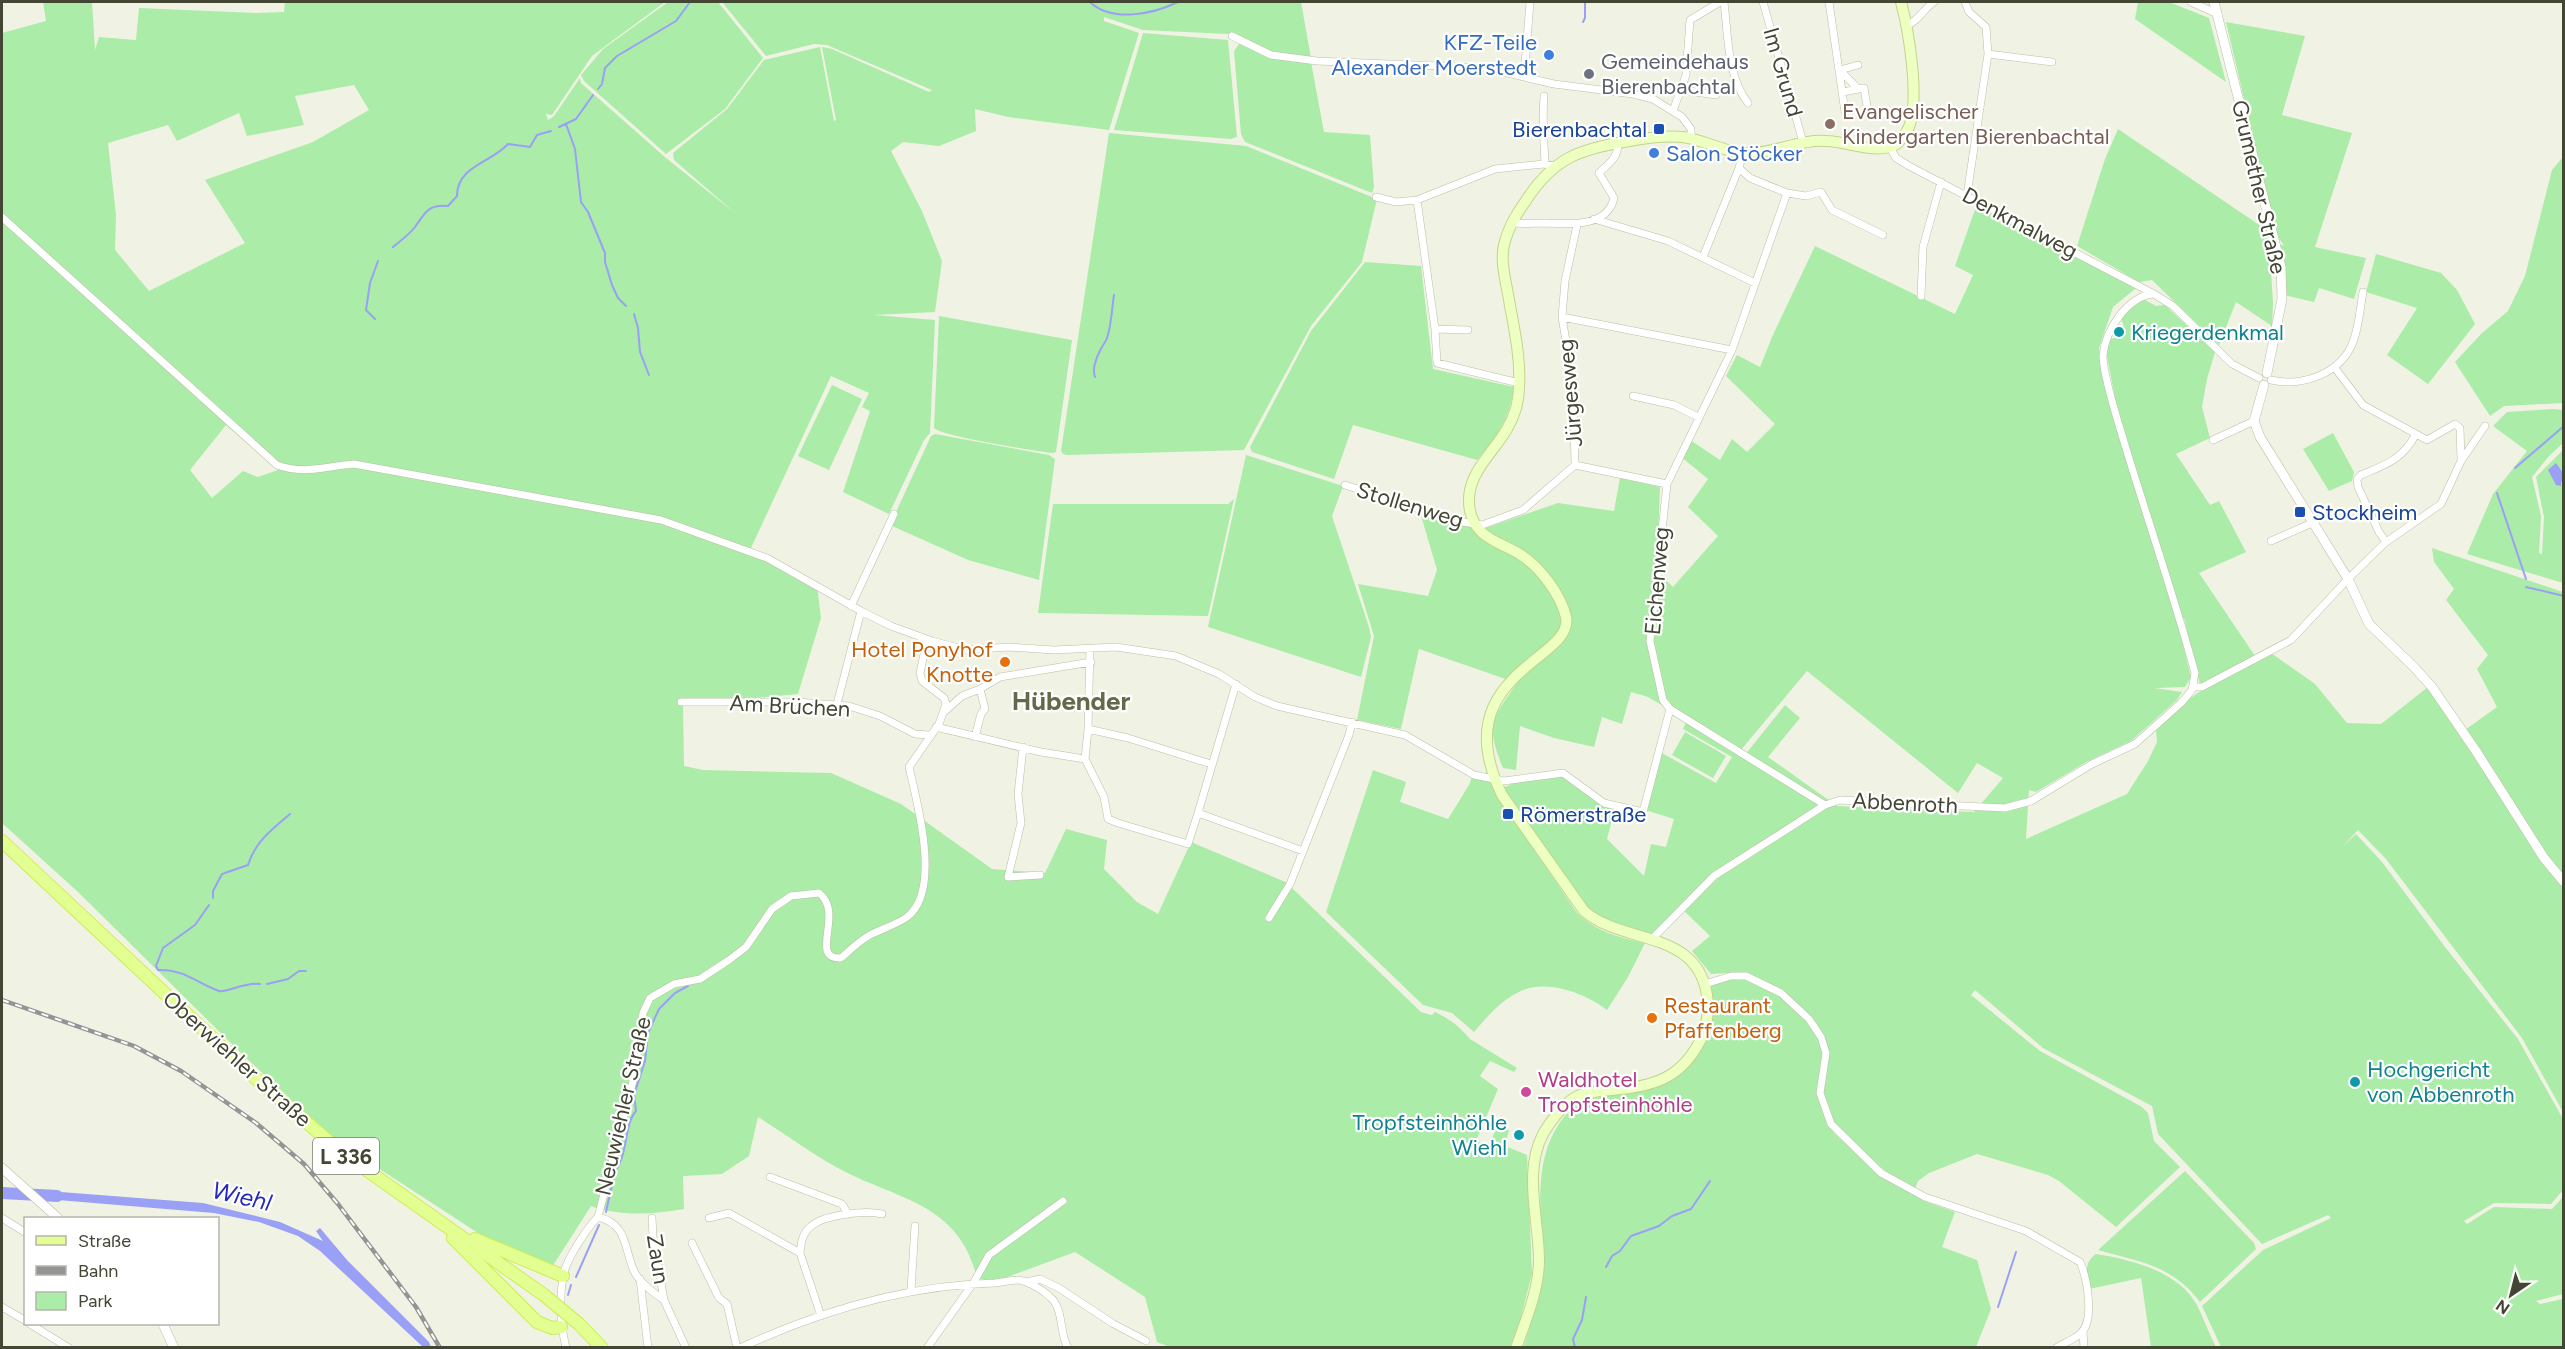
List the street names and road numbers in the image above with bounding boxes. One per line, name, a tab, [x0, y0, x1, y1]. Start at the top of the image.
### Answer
street label: Im Grund	[1757, 24, 1809, 120]
street label: Grumether Straße	[2226, 97, 2292, 277]
street label: Denkmalweg	[1958, 181, 2082, 265]
street label: Jürgesweg	[1552, 338, 1588, 448]
street label: Stollenweg	[1353, 476, 1467, 534]
street label: Eichenweg	[1639, 526, 1675, 636]
street label: Am Brüchen	[729, 689, 851, 723]
street label: Abbenroth	[1851, 787, 1959, 819]
street label: Oberwiehler Straße	[157, 985, 317, 1133]
street label: Neuwiehler Straße	[589, 1014, 657, 1198]
road number: L 336	[313, 1138, 379, 1174]
street label: Zaun	[641, 1232, 675, 1286]

